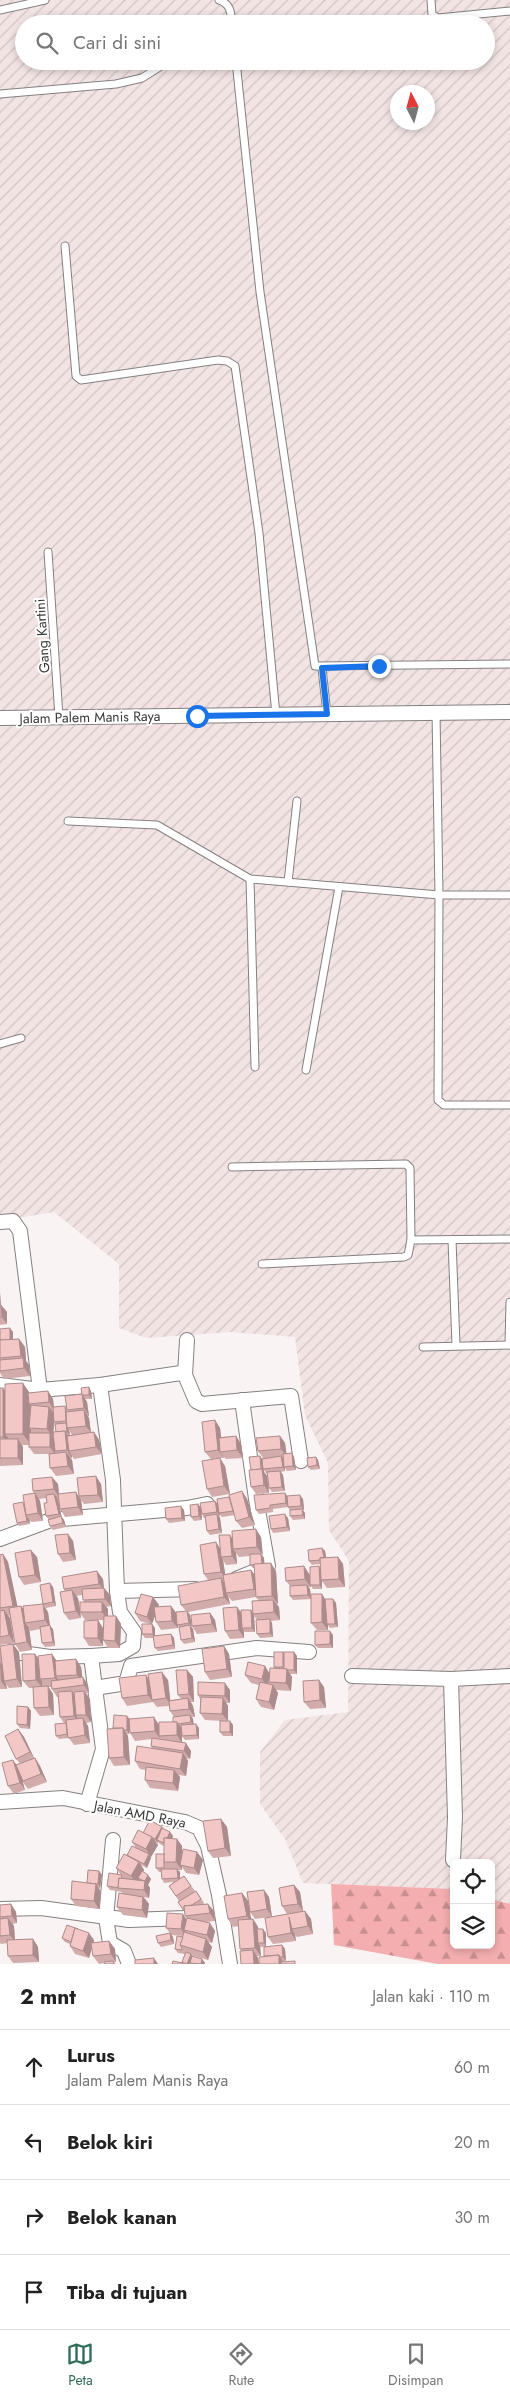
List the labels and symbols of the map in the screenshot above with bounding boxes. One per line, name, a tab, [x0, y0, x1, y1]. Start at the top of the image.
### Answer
north arrow	[390, 85, 435, 130]
street label: Gang Kartini	[29, 598, 55, 674]
route end	[368, 655, 391, 678]
route start	[186, 705, 209, 728]
street label: Jalam Palem Manis Raya	[17, 706, 161, 728]
street label: Jalan AMD Raya	[90, 1795, 188, 1833]

